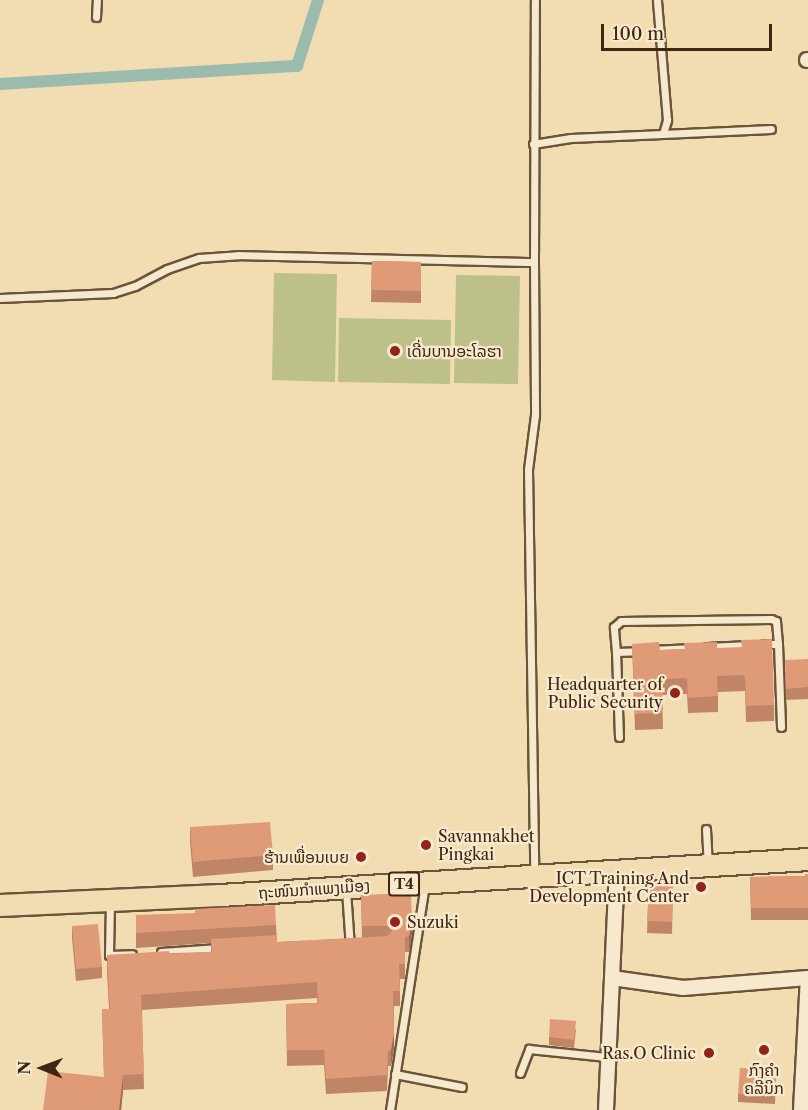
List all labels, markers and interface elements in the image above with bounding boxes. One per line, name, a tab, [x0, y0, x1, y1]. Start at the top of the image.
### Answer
scale bar	[604, 12, 775, 50]
text: 100 m	[612, 23, 664, 45]
place label: ເດີ່ນບານອະໂລຮາ	[407, 341, 502, 361]
marker: ເດີ່ນບານອະໂລຮາ	[388, 344, 402, 358]
place label: Headquarter of Public Security	[547, 674, 663, 712]
marker: Headquarter of Public Security	[668, 686, 682, 700]
place label: Savannakhet Pingkai	[438, 826, 535, 864]
marker: Savannakhet Pingkai	[419, 838, 433, 852]
place label: ຮ້ານເພື່ອນເບຍ	[264, 847, 349, 867]
marker: ຮ້ານເພື່ອນເບຍ	[354, 850, 368, 864]
place label: ICT Training And Development Center	[529, 868, 689, 906]
road number: T4	[388, 872, 420, 896]
street label: ຖະໜົນກຳແພງເມືອງ	[257, 876, 371, 902]
marker: ICT Training And Development Center	[694, 880, 708, 894]
place label: Suzuki	[407, 912, 459, 932]
marker: Suzuki	[388, 915, 402, 929]
north arrow	[12, 1038, 72, 1098]
marker: ກົງຄຳ ຄລີນິກ	[755, 1041, 773, 1059]
place label: Ras.O Clinic	[602, 1043, 696, 1063]
marker: Ras.O Clinic	[700, 1044, 718, 1062]
place label: ກົງຄຳ ຄລີນິກ	[744, 1060, 784, 1098]
text: N	[14, 1061, 34, 1075]

